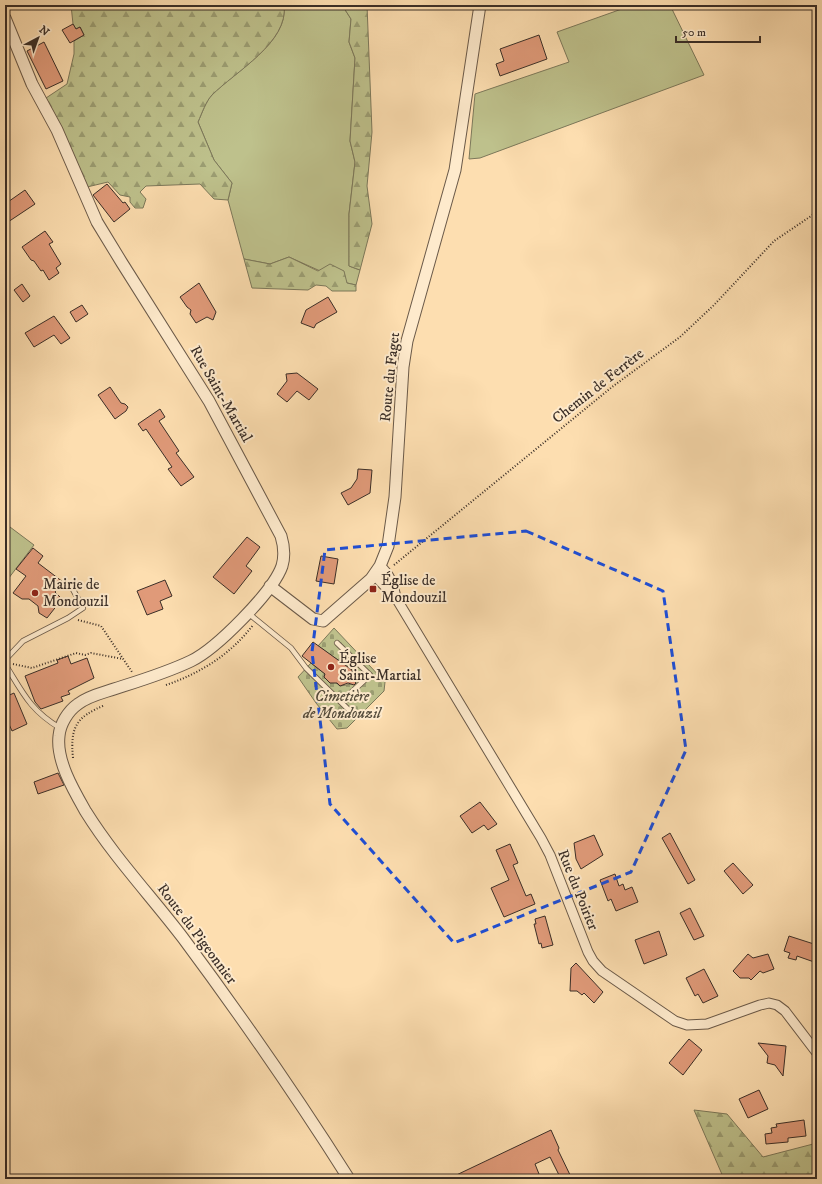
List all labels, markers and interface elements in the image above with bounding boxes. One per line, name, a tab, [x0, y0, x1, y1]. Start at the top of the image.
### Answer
north arrow	[18, 18, 58, 58]
scale bar	[676, 18, 760, 44]
text: N	[36, 23, 52, 39]
text: 50 m	[682, 25, 706, 40]
street label: Route du Faget	[376, 331, 404, 423]
street label: Rue Saint-Martial	[186, 342, 257, 446]
street label: Chemin de Ferrère	[548, 344, 648, 428]
place label: Église de Mondouzil	[381, 571, 447, 607]
place label: Mairie de Mondouzil	[43, 575, 109, 611]
marker: Église de Mondouzil	[368, 584, 378, 594]
marker: Mairie de Mondouzil	[30, 588, 40, 598]
place label: Église Saint-Martial	[339, 649, 421, 685]
marker: Église Saint-Martial	[326, 662, 336, 672]
park label: Cimetière de Mondouzil	[302, 687, 383, 723]
street label: Rue du Poirier	[553, 847, 603, 934]
street label: Route du Pigeonnier	[153, 880, 241, 989]

